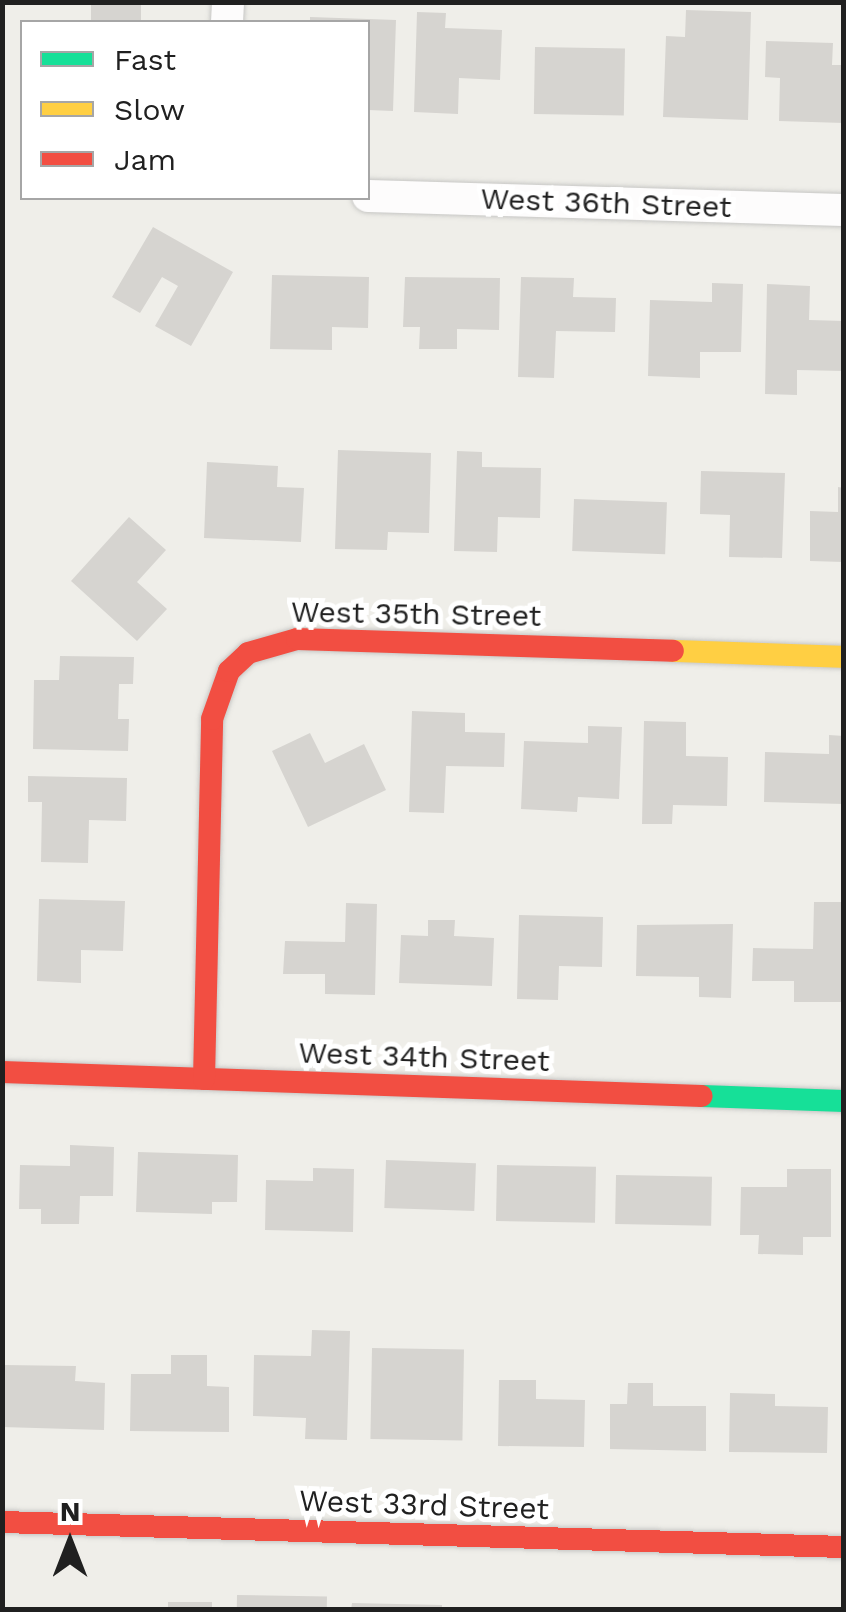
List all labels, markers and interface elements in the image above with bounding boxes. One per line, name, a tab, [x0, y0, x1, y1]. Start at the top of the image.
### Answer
legend	[20, 20, 370, 200]
text: Fast	[114, 42, 176, 77]
text: Slow	[114, 92, 185, 127]
text: Jam	[114, 142, 176, 177]
street label: West 36th Street	[480, 181, 732, 225]
street label: West 35th Street	[291, 594, 541, 634]
street label: West 34th Street	[298, 1035, 550, 1079]
street label: West 33rd Street	[299, 1483, 549, 1527]
north arrow	[20, 1492, 120, 1592]
text: N	[60, 1495, 80, 1528]

